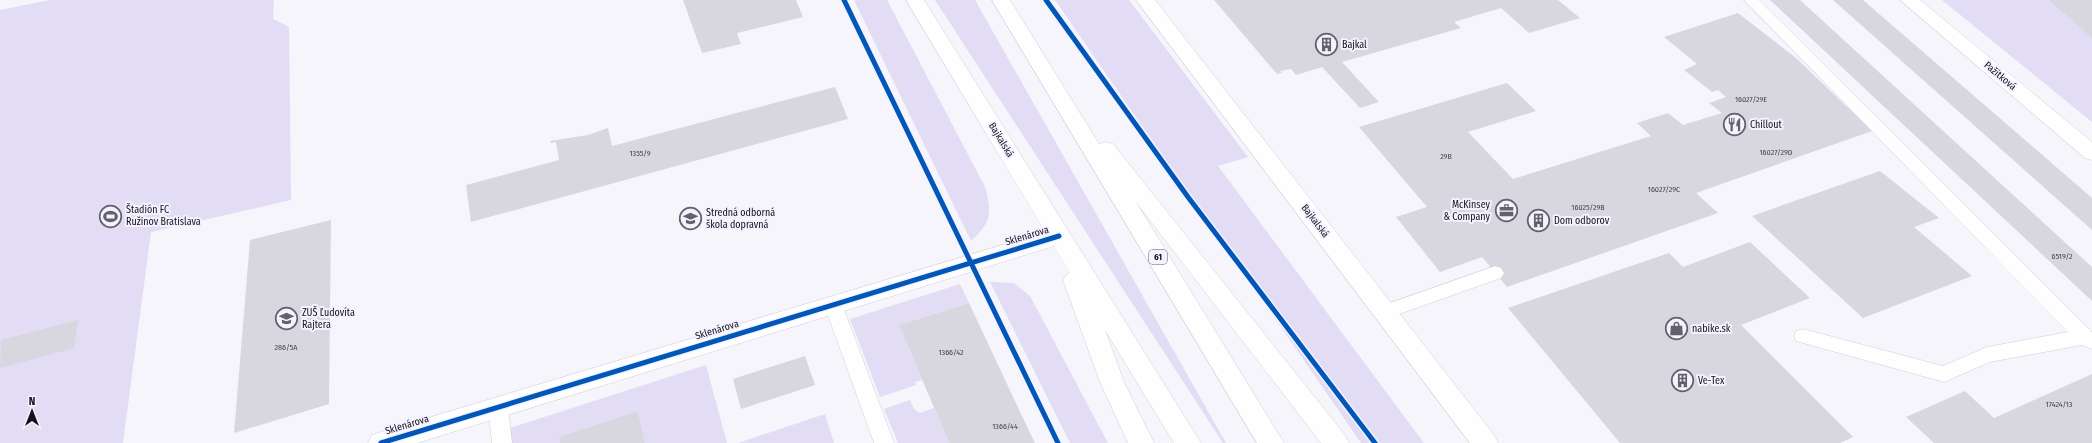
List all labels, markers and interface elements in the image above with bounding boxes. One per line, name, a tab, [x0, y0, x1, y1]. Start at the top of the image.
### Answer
building icon: Bajkal	[1314, 32, 1340, 58]
place label: Bajkal	[1342, 39, 1367, 51]
street label: Pažítková	[1981, 58, 2019, 93]
house number: 16027/29E	[1735, 95, 1767, 104]
restaurant icon: Chillout	[1722, 112, 1748, 138]
place label: Chillout	[1750, 119, 1782, 131]
street label: Bajkalská	[986, 120, 1016, 160]
house number: 16027/29D	[1760, 148, 1793, 157]
house number: 1355/9	[629, 149, 651, 158]
house number: 29B	[1440, 152, 1452, 161]
house number: 16027/29C	[1648, 185, 1680, 194]
office icon: McKinsey & Company	[1493, 198, 1519, 224]
place label: McKinsey & Company	[1443, 199, 1491, 223]
place label: Štadión FC Ružinov Bratislava	[126, 202, 201, 228]
street label: Bajkalská	[1299, 202, 1331, 240]
sports icon: Štadión FC Ružinov Bratislava	[97, 203, 123, 229]
house number: 16025/29B	[1571, 203, 1605, 212]
school or university icon: Stredná odborná škola dopravná	[678, 206, 704, 232]
place label: Stredná odborná škola dopravná	[706, 207, 775, 231]
building icon: Dom odborov	[1526, 208, 1552, 234]
place label: Dom odborov	[1554, 215, 1610, 227]
street label: Sklenárova	[1004, 224, 1050, 248]
road number: 61	[1149, 250, 1167, 264]
house number: 6519/2	[2052, 252, 2073, 261]
place label: ZUŠ Ľudovíta Rajtera	[302, 305, 355, 331]
school or university icon: ZUŠ Ľudovíta Rajtera	[273, 306, 299, 332]
shop icon: nabike.sk	[1663, 316, 1689, 342]
street label: Sklenárova	[694, 318, 740, 342]
place label: nabike.sk	[1692, 323, 1731, 335]
house number: 286/5A	[275, 343, 298, 352]
house number: 1366/42	[938, 348, 964, 357]
building icon: Ve-Tex	[1670, 368, 1696, 394]
place label: Ve-Tex	[1698, 375, 1725, 387]
north arrow	[12, 391, 52, 431]
text: N	[29, 395, 35, 408]
house number: 17424/13	[2046, 400, 2073, 409]
street label: Sklenárova	[384, 413, 430, 437]
house number: 1366/44	[992, 422, 1018, 431]

